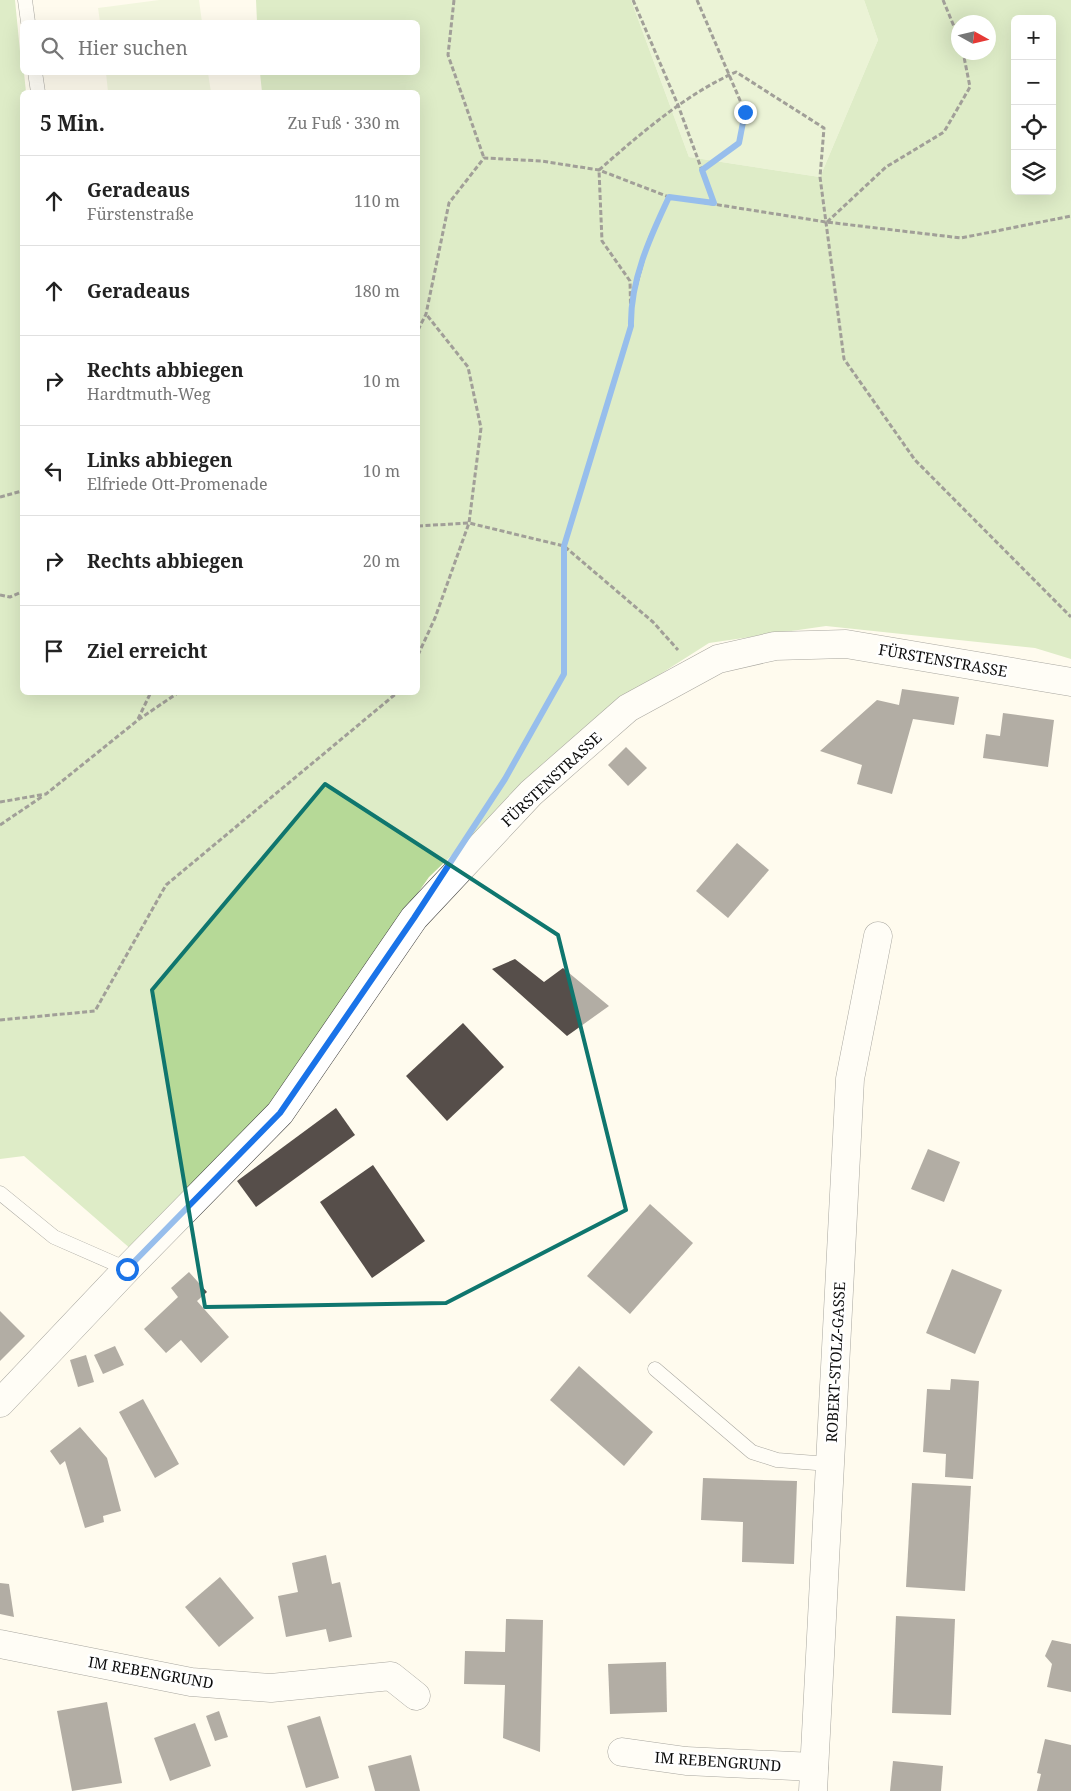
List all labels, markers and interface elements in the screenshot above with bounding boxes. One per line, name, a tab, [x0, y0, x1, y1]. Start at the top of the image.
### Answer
north arrow	[951, 15, 996, 60]
map controls	[1011, 15, 1056, 195]
button: +	[1011, 15, 1056, 60]
search box	[20, 20, 420, 75]
icon: search	[38, 34, 66, 62]
text: Hier suchen	[78, 35, 188, 61]
button: −	[1011, 60, 1056, 105]
route end	[734, 101, 757, 124]
button: locate	[1011, 105, 1056, 150]
text: 5 Min.	[40, 109, 105, 137]
text: Zu Fuß · 330 m	[288, 112, 400, 134]
button: layers	[1011, 150, 1056, 195]
text: Geradeaus	[87, 177, 190, 203]
icon: ahead	[40, 187, 68, 215]
text: 110 m	[354, 190, 400, 212]
text: Fürstenstraße	[87, 203, 194, 225]
icon: ahead	[40, 277, 68, 305]
text: Geradeaus	[87, 278, 190, 304]
text: 180 m	[354, 280, 400, 302]
text: Rechts abbiegen	[87, 357, 244, 383]
icon: right	[40, 367, 68, 395]
text: 10 m	[363, 370, 400, 392]
text: Hardtmuth-Weg	[87, 383, 211, 405]
text: Links abbiegen	[87, 447, 233, 473]
icon: left	[40, 457, 68, 485]
text: 10 m	[363, 460, 400, 482]
text: Elfriede Ott-Promenade	[87, 473, 268, 495]
icon: right	[40, 547, 68, 575]
text: Rechts abbiegen	[87, 548, 244, 574]
text: 20 m	[363, 550, 400, 572]
icon: arrive	[40, 637, 68, 665]
text: Ziel erreicht	[87, 638, 208, 664]
street label: FÜRSTENSTRASSE	[877, 639, 1009, 681]
street label: FÜRSTENSTRASSE	[496, 727, 606, 831]
route start	[116, 1258, 139, 1281]
street label: ROBERT-STOLZ-GASSE	[821, 1281, 849, 1443]
street label: IM REBENGRUND	[87, 1651, 215, 1693]
street label: IM REBENGRUND	[654, 1747, 782, 1775]

